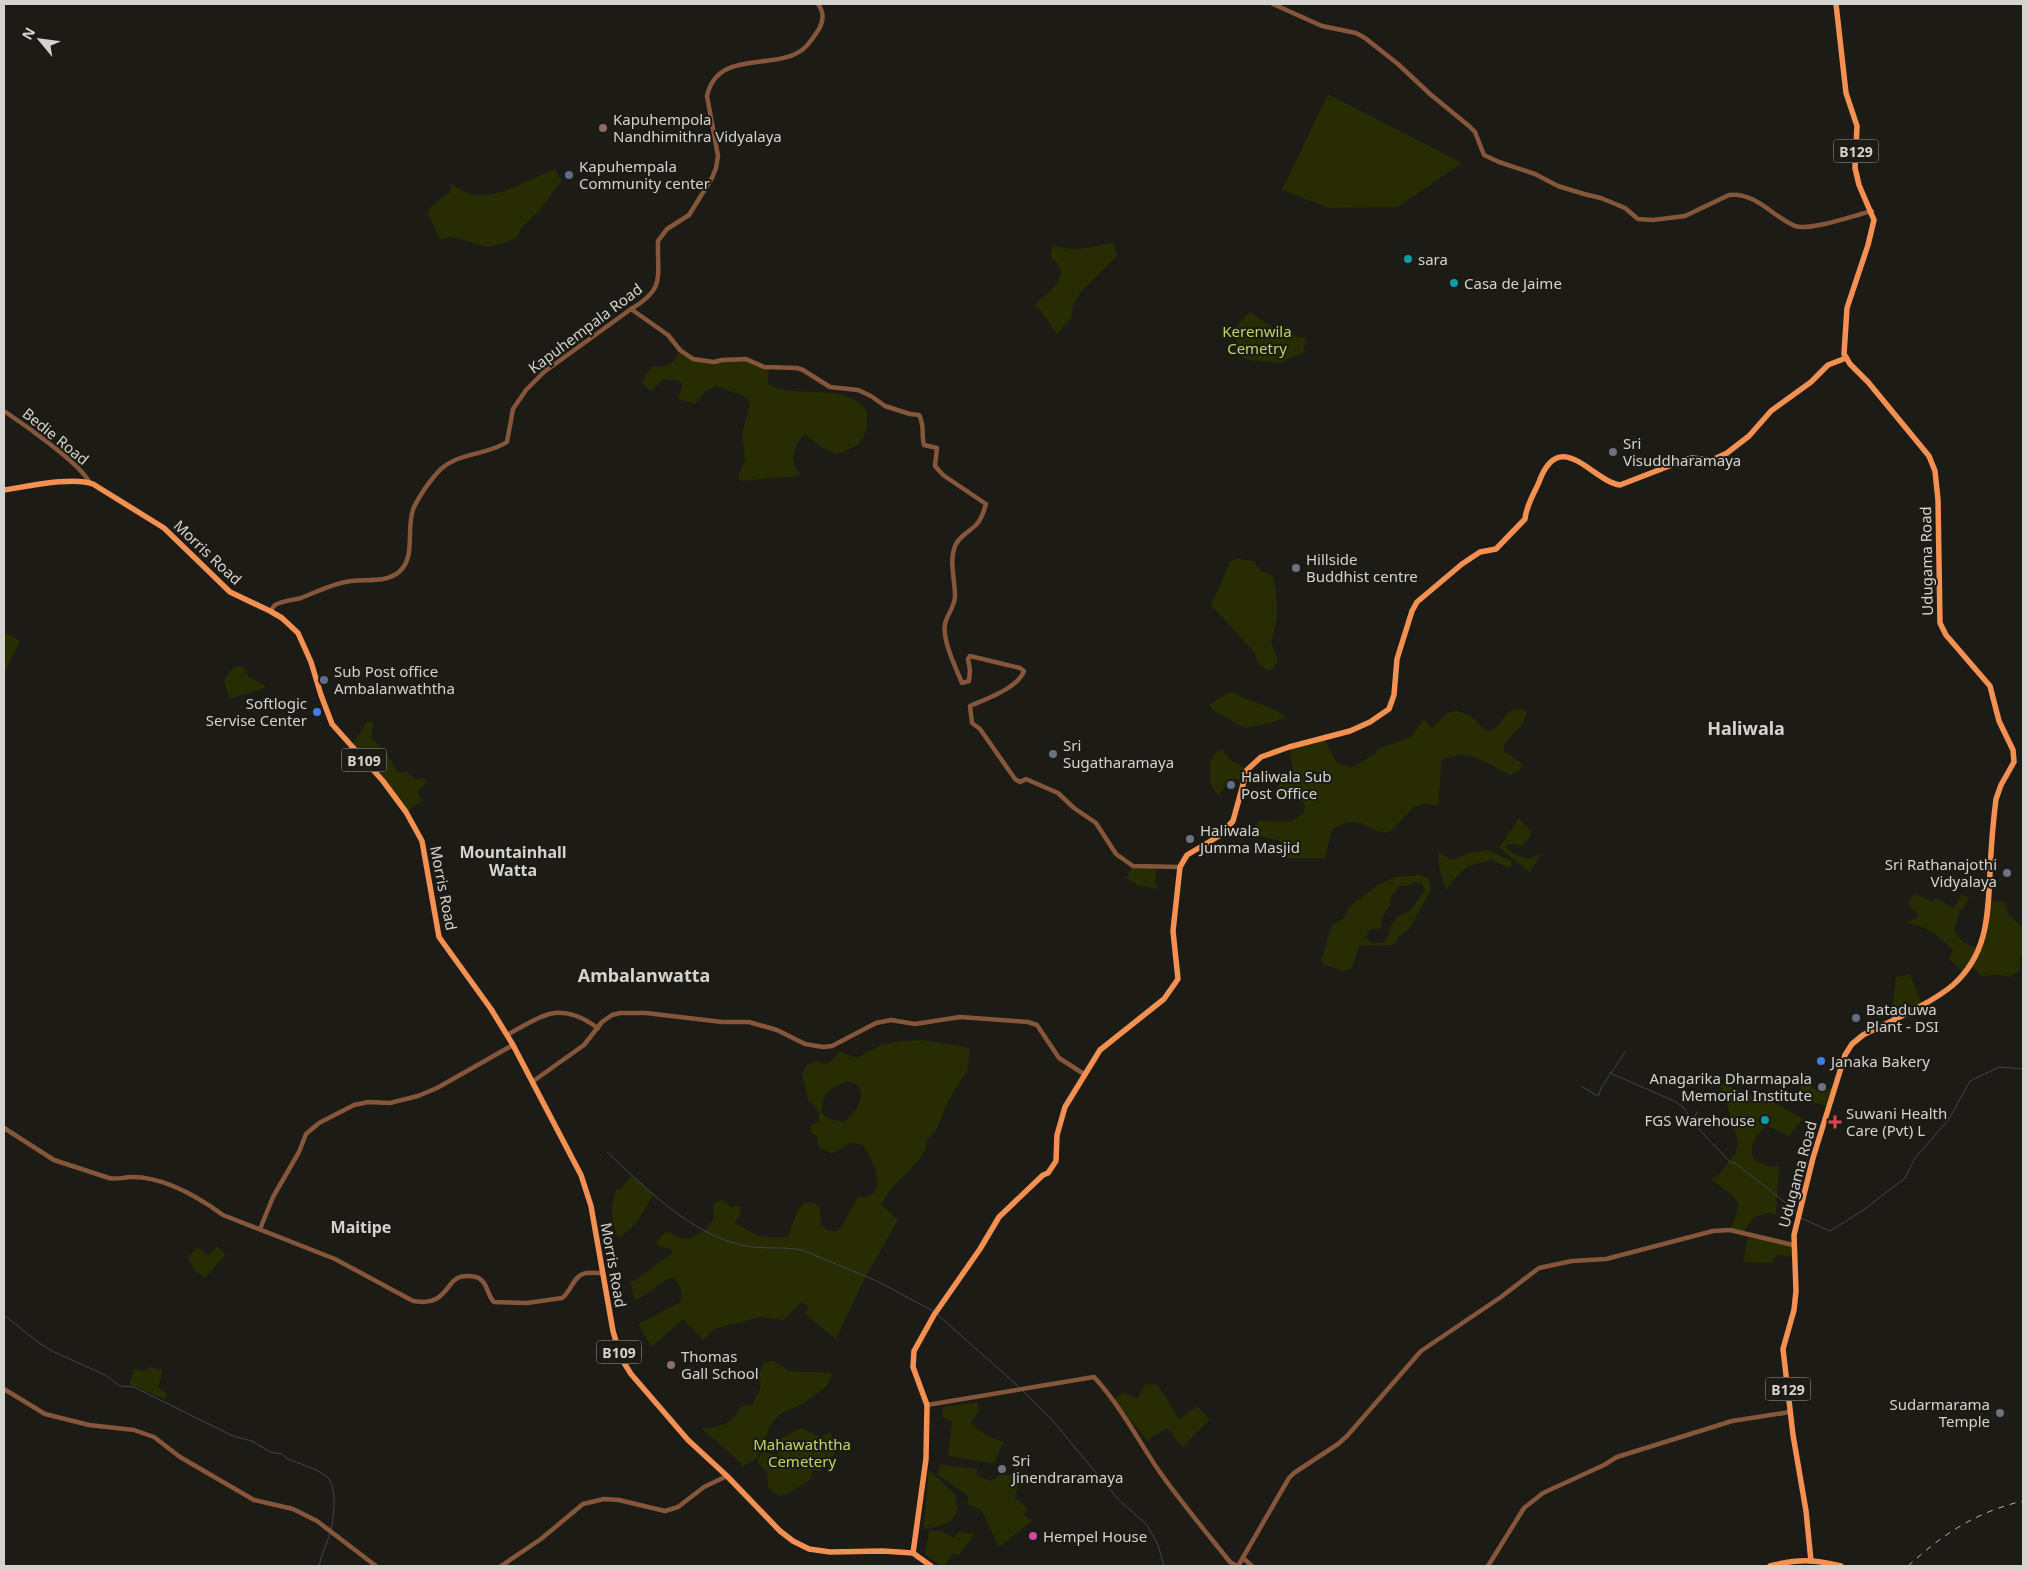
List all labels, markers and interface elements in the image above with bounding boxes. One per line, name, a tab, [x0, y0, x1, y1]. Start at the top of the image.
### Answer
north arrow	[15, 15, 65, 65]
text: N	[17, 24, 39, 43]
place label: Kapuhempola Nandhimithra Vidyalaya	[613, 109, 782, 146]
marker: Kapuhempola Nandhimithra Vidyalaya	[597, 122, 609, 134]
road number: B129	[1834, 140, 1878, 162]
place label: Kapuhempala Community center	[579, 156, 710, 193]
marker: Kapuhempala Community center	[563, 169, 575, 181]
place label: sara	[1418, 249, 1448, 269]
marker: sara	[1402, 253, 1414, 265]
place label: Casa de Jaime	[1464, 273, 1562, 293]
marker: Casa de Jaime	[1448, 277, 1460, 289]
street label: Kapuhempala Road	[524, 279, 646, 377]
park label: Kerenwila Cemetry	[1222, 321, 1292, 358]
street label: Bedie Road	[19, 403, 93, 469]
place label: Sri Visuddharamaya	[1623, 433, 1741, 470]
marker: Sri Visuddharamaya	[1607, 446, 1619, 458]
street label: Udugama Road	[1915, 506, 1937, 616]
street label: Morris Road	[170, 515, 246, 589]
place label: Hillside Buddhist centre	[1306, 549, 1418, 586]
marker: Hillside Buddhist centre	[1290, 562, 1302, 574]
place label: Sub Post office Ambalanwaththa	[334, 661, 455, 698]
marker: Sub Post office Ambalanwaththa	[318, 674, 330, 686]
place label: Softlogic Servise Center	[206, 693, 307, 730]
marker: Softlogic Servise Center	[311, 706, 323, 718]
district label: Haliwala	[1707, 716, 1785, 740]
place label: Sri Sugatharamaya	[1063, 735, 1174, 772]
road number: B109	[342, 748, 386, 772]
marker: Sri Sugatharamaya	[1047, 748, 1059, 760]
place label: Haliwala Sub Post Office	[1241, 766, 1331, 803]
marker: Haliwala Sub Post Office	[1225, 779, 1237, 791]
place label: Haliwala Jumma Masjid	[1198, 820, 1300, 857]
marker: Haliwala Jumma Masjid	[1184, 833, 1196, 845]
district label: Mountainhall Watta	[459, 841, 567, 881]
street label: Morris Road	[426, 844, 462, 932]
place label: Sri Rathanajothi Vidyalaya	[1885, 854, 1997, 891]
marker: Sri Rathanajothi Vidyalaya	[2001, 867, 2013, 879]
district label: Ambalanwatta	[578, 963, 710, 987]
place label: Bataduwa Plant - DSI	[1866, 999, 1939, 1036]
marker: Bataduwa Plant - DSI	[1850, 1012, 1862, 1024]
place label: Janaka Bakery	[1829, 1051, 1930, 1071]
marker: Janaka Bakery	[1815, 1055, 1827, 1067]
place label: Anagarika Dharmapala Memorial Institute	[1650, 1068, 1812, 1105]
marker: Anagarika Dharmapala Memorial Institute	[1816, 1081, 1828, 1093]
place label: Suwani Health Care (Pvt) L	[1846, 1103, 1947, 1140]
place label: FGS Warehouse	[1644, 1110, 1755, 1130]
marker: FGS Warehouse	[1759, 1114, 1771, 1126]
marker: Suwani Health Care (Pvt) L	[1828, 1115, 1842, 1129]
street label: Udugama Road	[1773, 1119, 1821, 1229]
district label: Maitipe	[331, 1216, 391, 1238]
street label: Morris Road	[597, 1221, 631, 1309]
road number: B109	[596, 1340, 642, 1364]
place label: Thomas Gall School	[681, 1346, 759, 1383]
marker: Thomas Gall School	[665, 1359, 677, 1371]
road number: B129	[1766, 1378, 1810, 1400]
place label: Sudarmarama Temple	[1889, 1394, 1990, 1431]
marker: Sudarmarama Temple	[1994, 1407, 2006, 1419]
park label: Mahawaththa Cemetery	[753, 1434, 851, 1471]
place label: Sri Jinendraramaya	[1010, 1450, 1123, 1487]
marker: Sri Jinendraramaya	[996, 1463, 1008, 1475]
place label: Hempel House	[1043, 1526, 1147, 1546]
marker: Hempel House	[1027, 1530, 1039, 1542]

